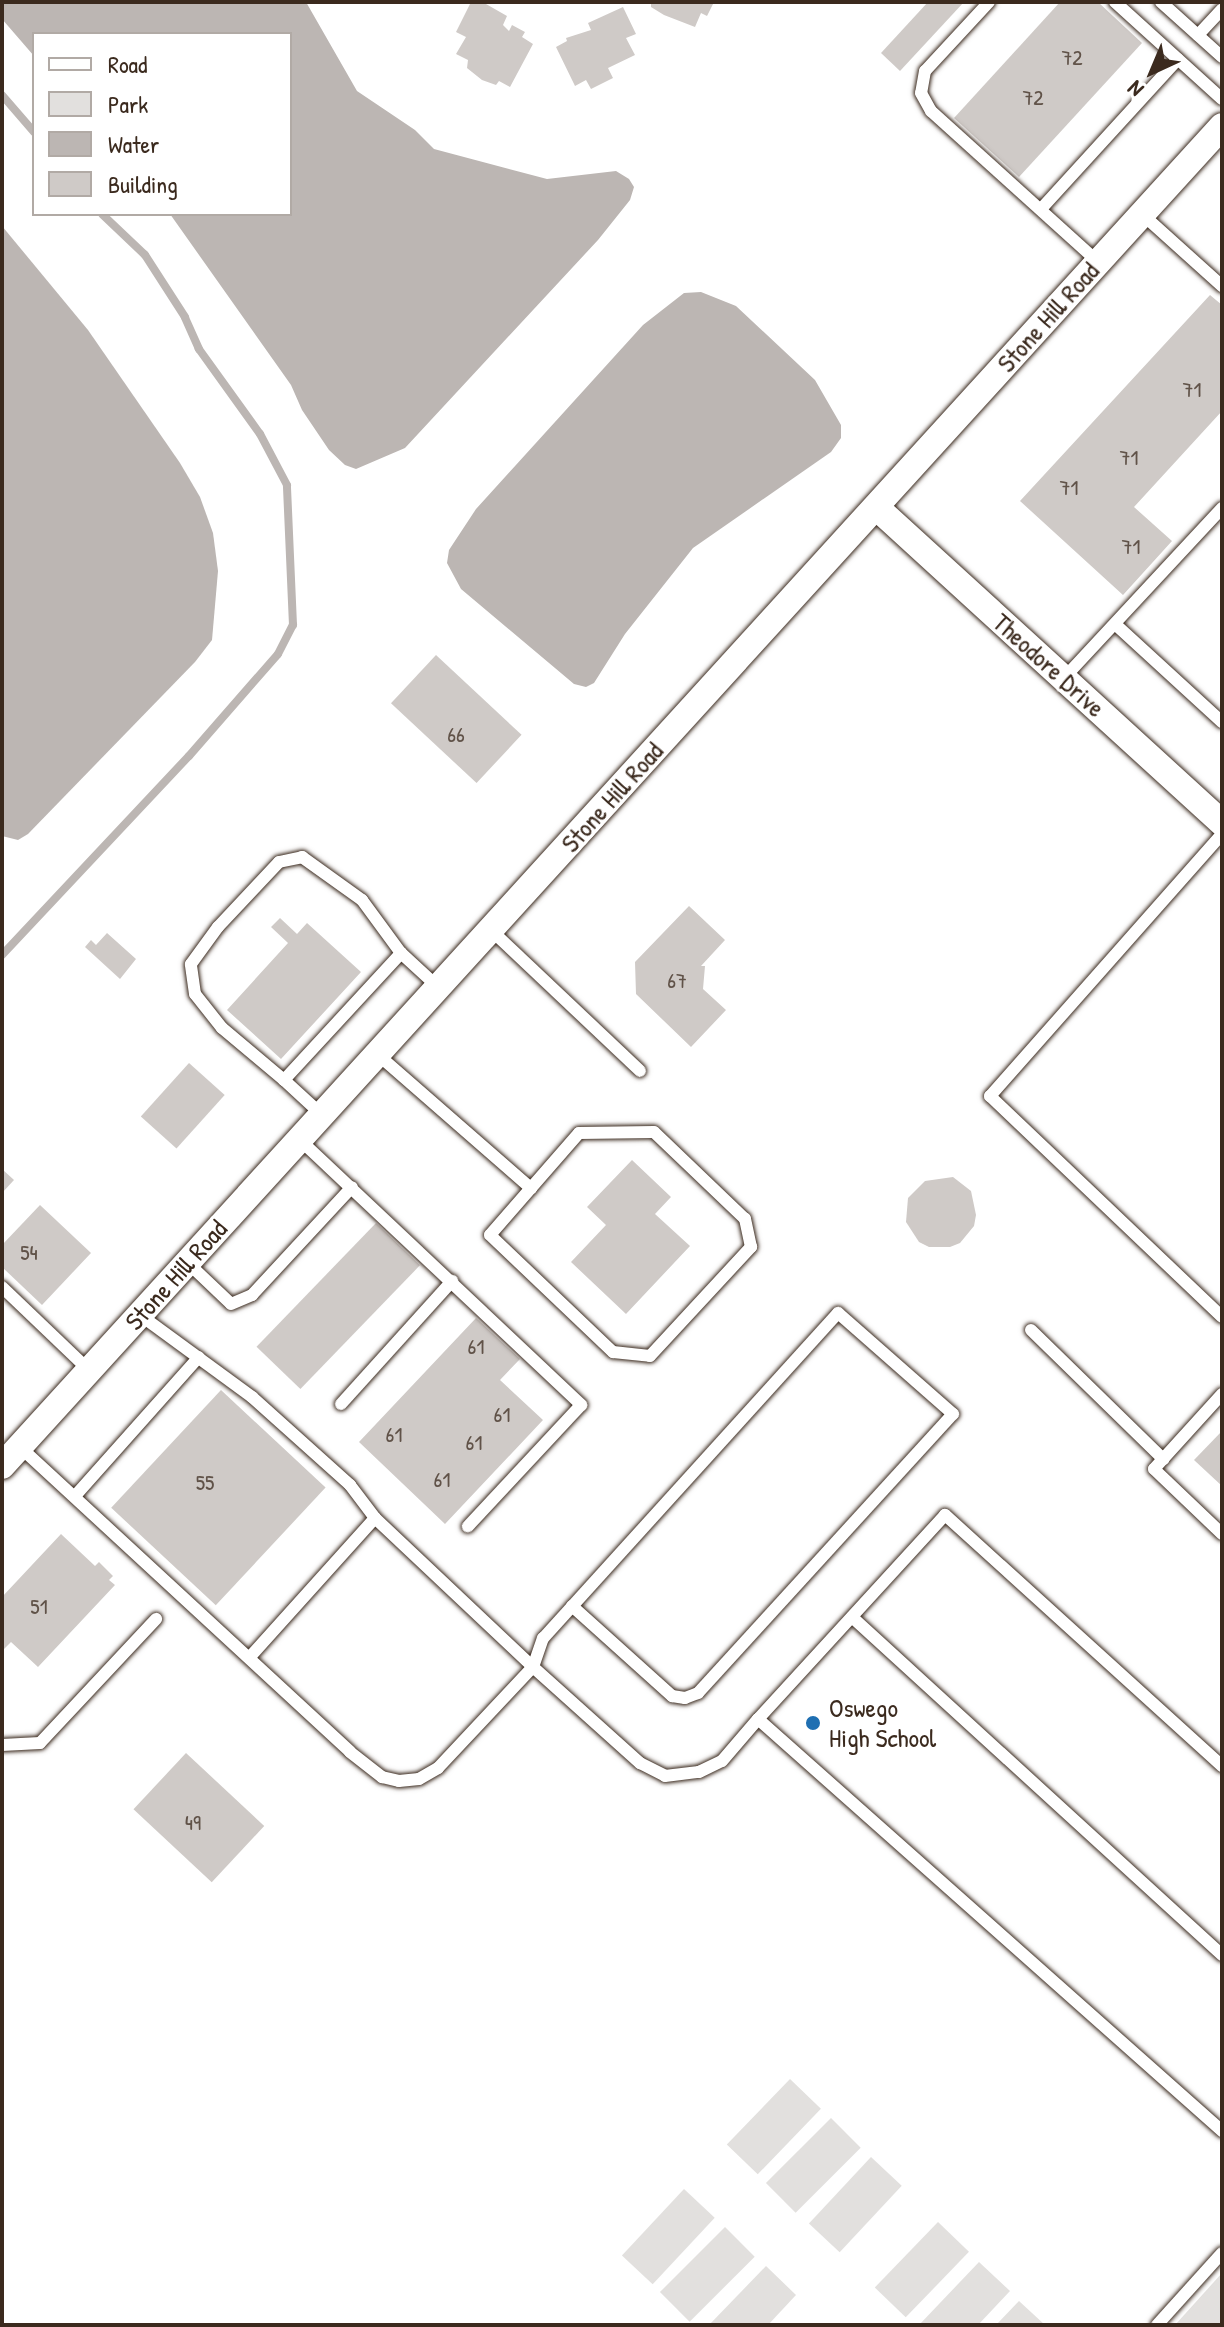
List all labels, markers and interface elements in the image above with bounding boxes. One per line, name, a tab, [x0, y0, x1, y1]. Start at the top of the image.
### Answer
legend	[32, 32, 292, 216]
north arrow	[1112, 32, 1192, 112]
house number: 72	[1061, 45, 1083, 71]
text: Road	[108, 48, 147, 80]
text: N	[1121, 74, 1150, 104]
house number: 72	[1022, 85, 1044, 111]
text: Park	[108, 88, 148, 120]
text: Water	[108, 128, 159, 160]
text: Building	[108, 168, 178, 200]
street label: Stone Hill Road	[990, 256, 1106, 378]
house number: 71	[1183, 377, 1201, 403]
house number: 71	[1120, 445, 1138, 471]
house number: 71	[1060, 475, 1078, 501]
house number: 71	[1122, 534, 1140, 560]
street label: Theodore Drive	[987, 607, 1111, 723]
house number: 66	[447, 722, 465, 748]
street label: Stone Hill Road	[554, 736, 670, 858]
house number: 67	[667, 968, 687, 994]
street label: Stone Hill Road	[118, 1214, 234, 1336]
house number: 54	[20, 1240, 38, 1266]
house number: 61	[468, 1334, 484, 1360]
house number: 61	[494, 1402, 510, 1428]
house number: 61	[386, 1422, 402, 1448]
house number: 61	[466, 1430, 482, 1456]
house number: 61	[434, 1467, 450, 1493]
house number: 55	[196, 1470, 214, 1496]
house number: 51	[30, 1594, 48, 1620]
place label: Oswego High School	[829, 1692, 936, 1754]
marker: Oswego High School	[804, 1714, 822, 1732]
house number: 49	[185, 1810, 201, 1836]

